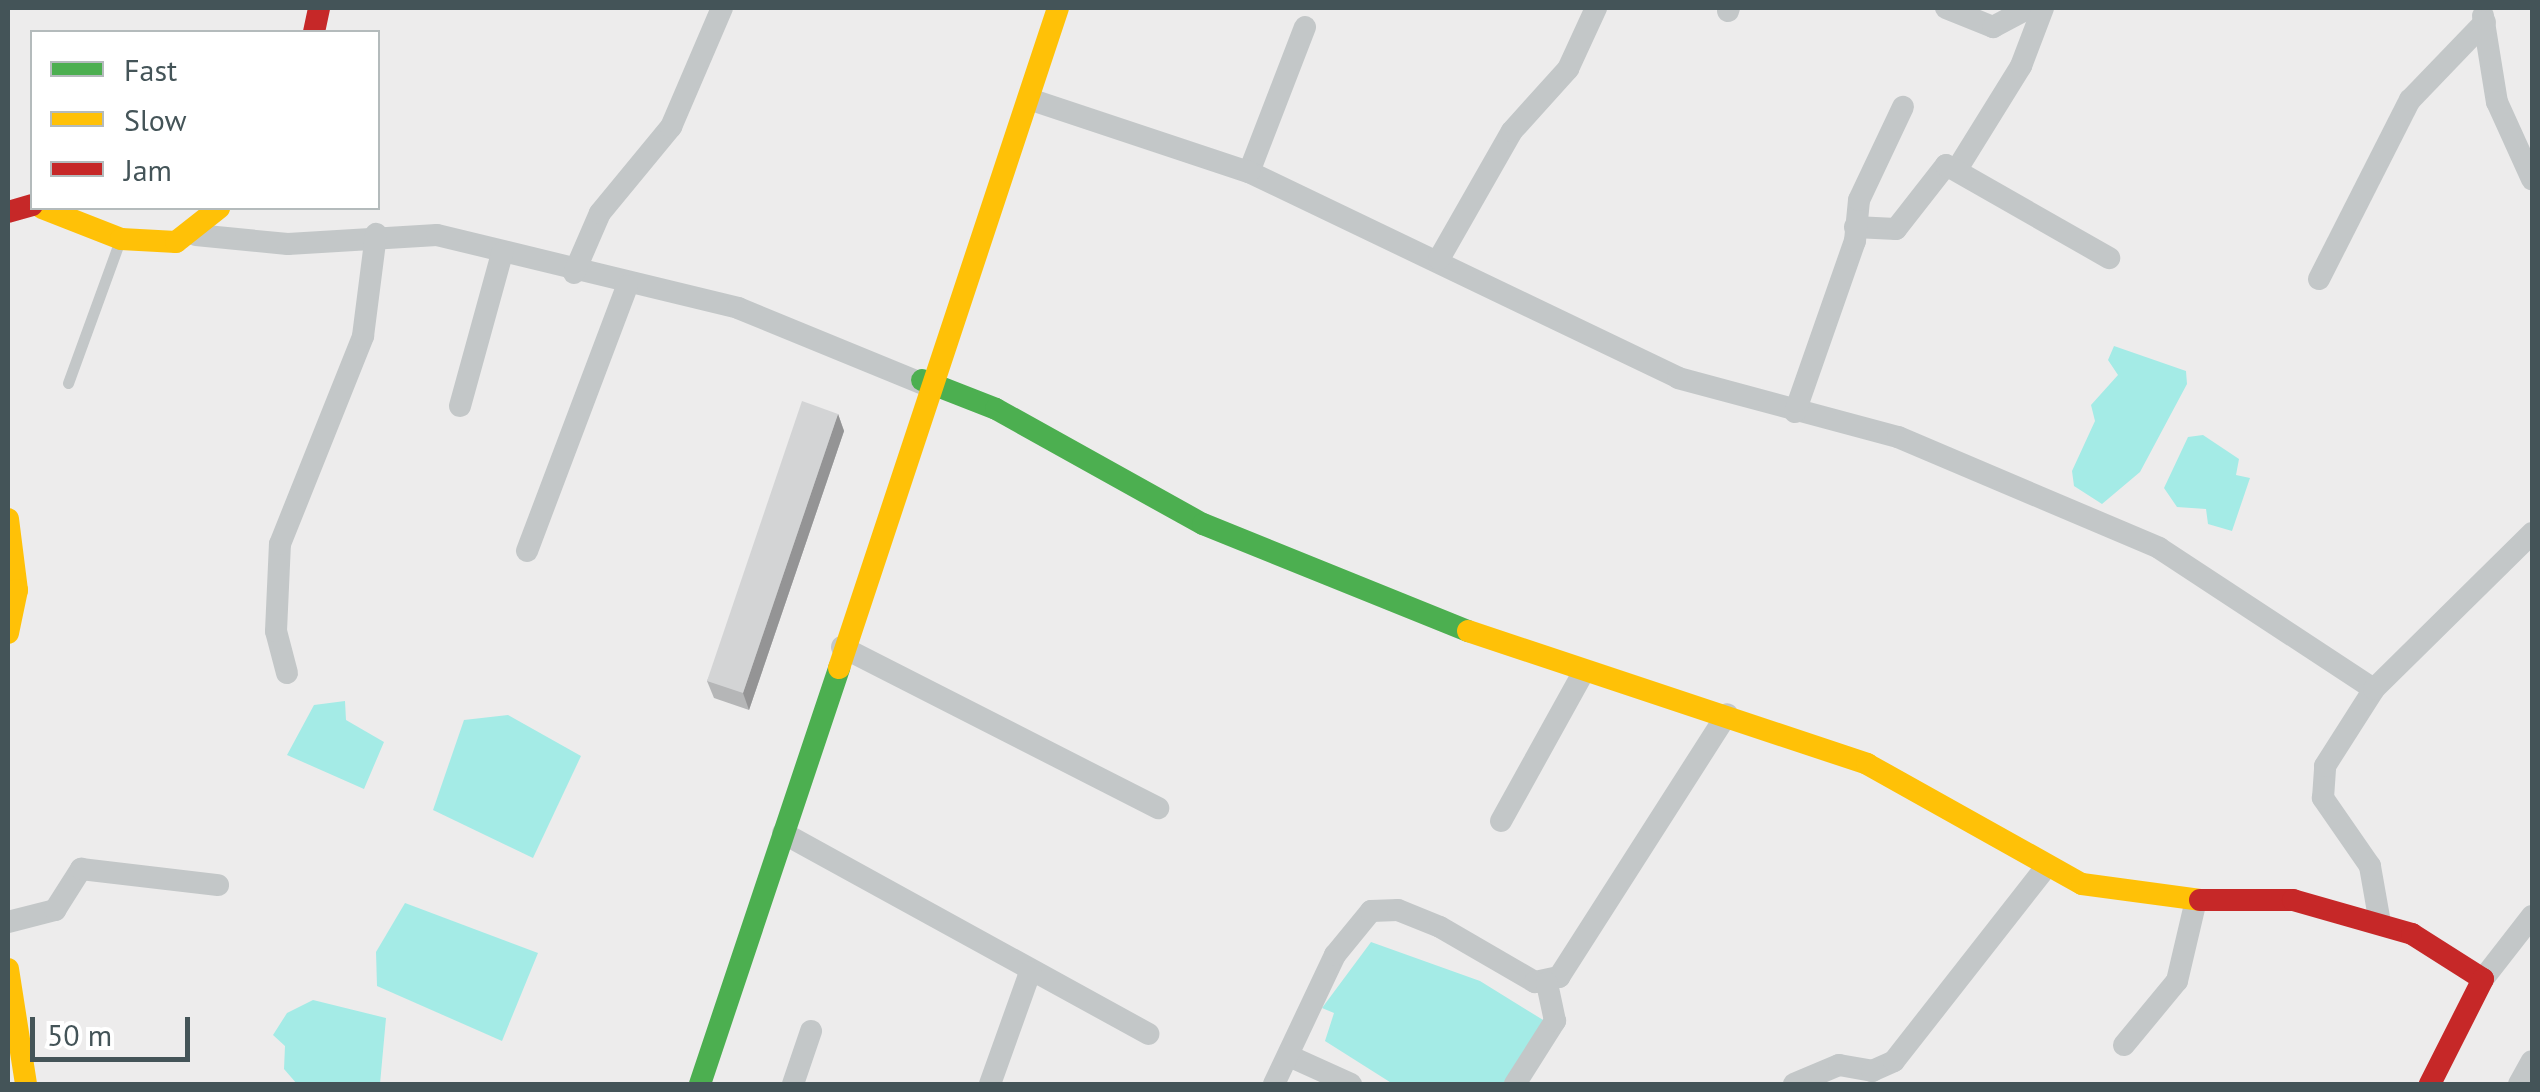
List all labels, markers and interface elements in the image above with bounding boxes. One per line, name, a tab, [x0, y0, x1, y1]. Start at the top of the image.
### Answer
legend	[30, 30, 380, 210]
text: Fast	[124, 50, 177, 89]
text: Slow	[124, 100, 187, 139]
text: Jam	[124, 150, 172, 189]
scale bar	[35, 997, 195, 1059]
text: 50 m	[47, 1015, 112, 1054]

